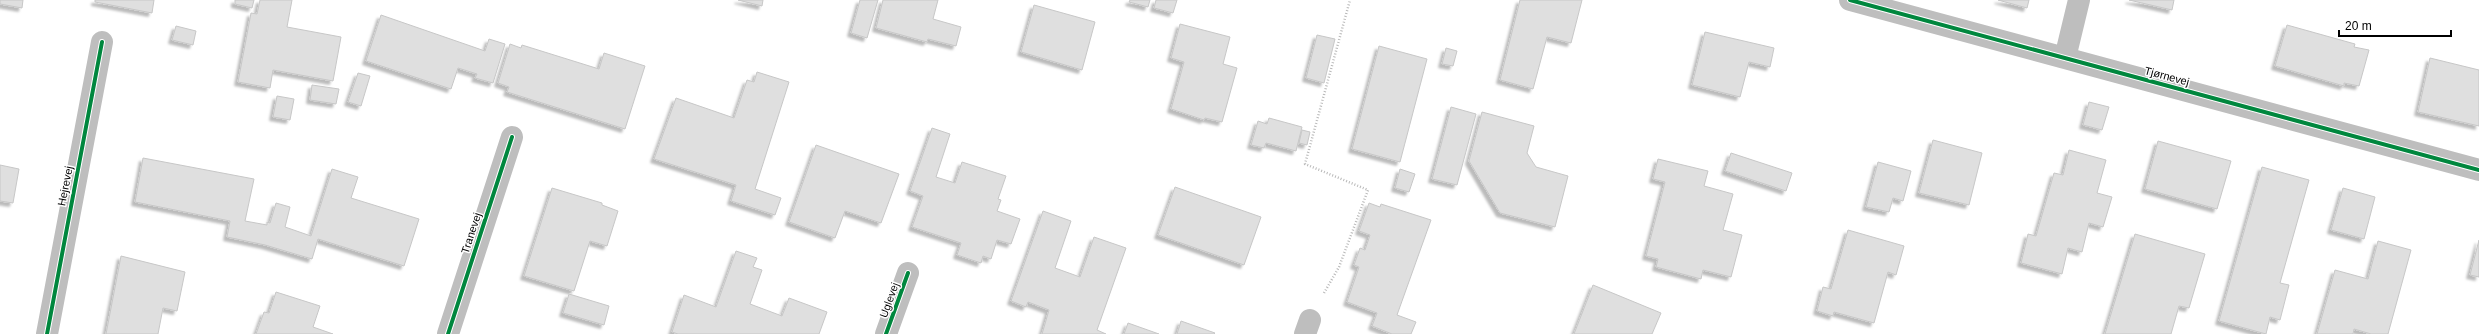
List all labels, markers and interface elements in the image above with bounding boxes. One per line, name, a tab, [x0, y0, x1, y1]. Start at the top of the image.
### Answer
scale bar	[2339, 12, 2451, 38]
text: 20 m	[2345, 19, 2372, 33]
street label: Tjørnevej	[2143, 64, 2191, 88]
street label: Hejrevej	[55, 165, 75, 207]
street label: Tranevej	[459, 211, 483, 255]
street label: Uglevej	[877, 281, 901, 319]

